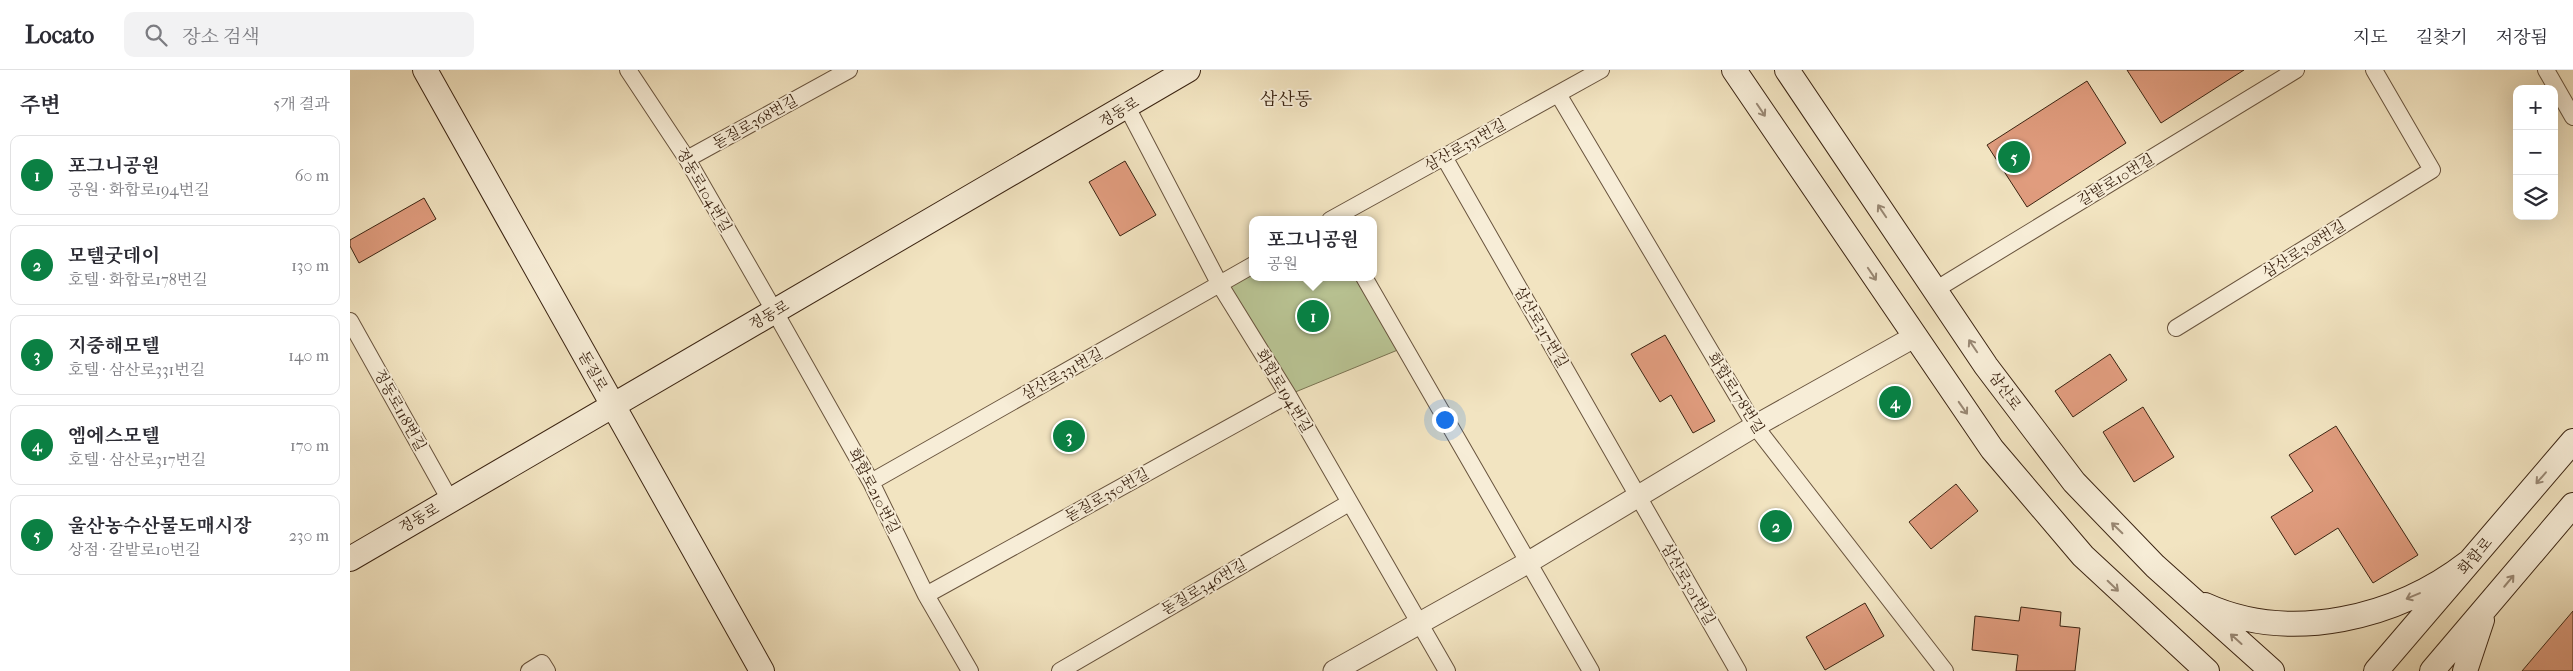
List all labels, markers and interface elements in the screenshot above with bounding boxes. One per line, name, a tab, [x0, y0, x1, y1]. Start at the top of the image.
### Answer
search box	[124, 12, 474, 57]
text: Locato	[25, 21, 94, 49]
icon: search	[142, 21, 170, 49]
text: 장소 검색	[182, 26, 260, 48]
text: 지도	[2353, 27, 2388, 48]
text: 길찾기	[2416, 27, 2468, 48]
text: 저장됨	[2496, 27, 2548, 48]
map controls	[2513, 85, 2558, 220]
button: +	[2513, 85, 2558, 130]
district label: 삼산동	[1260, 89, 1312, 110]
street label: 돋질로368번길	[709, 91, 801, 153]
text: 주변	[20, 93, 61, 117]
street label: 정동로	[1096, 93, 1143, 131]
text: 5개 결과	[273, 94, 330, 113]
one-way arrow	[1757, 103, 1767, 117]
street label: 삼산로331번길	[1421, 115, 1509, 175]
button: −	[2513, 130, 2558, 175]
pin: 5	[1998, 138, 2030, 176]
street label: 정동로104번길	[673, 144, 735, 236]
street label: 갈밭로10번길	[2075, 150, 2157, 210]
text: 포그니공원	[68, 155, 160, 177]
text: 1	[34, 166, 40, 185]
text: 60 m	[295, 166, 329, 185]
button: layers	[2513, 175, 2558, 220]
text: 공원 · 화합로194번길	[68, 180, 210, 199]
one-way arrow	[1877, 204, 1887, 218]
popup	[1249, 216, 1377, 281]
street label: 삼산로308번길	[2259, 216, 2349, 282]
text: 포그니공원	[1267, 229, 1359, 251]
text: 모텔굿데이	[68, 245, 160, 267]
text: 공원	[1267, 254, 1298, 273]
text: 2	[33, 256, 41, 275]
text: 130 m	[291, 256, 329, 275]
one-way arrow	[1867, 267, 1877, 281]
text: 호텔 · 화합로178번길	[68, 270, 208, 289]
street label: 삼산로317번길	[1510, 283, 1572, 371]
street label: 정동로	[746, 296, 793, 334]
pin: 1	[1297, 297, 1329, 335]
text: 지중해모텔	[68, 335, 160, 357]
one-way arrow	[1968, 339, 1978, 353]
street label: 삼산로331번길	[1018, 344, 1106, 404]
text: 3	[34, 346, 40, 365]
text: 140 m	[288, 346, 329, 365]
street label: 화합로194번길	[1252, 346, 1316, 436]
street label: 돋질로	[575, 348, 612, 395]
street label: 화합로178번길	[1704, 349, 1768, 437]
text: 호텔 · 삼산로331번길	[68, 360, 205, 379]
street label: 정동로118번길	[370, 366, 430, 454]
street label: 삼산로	[1985, 368, 2025, 414]
pin: 4	[1879, 383, 1911, 421]
one-way arrow	[1958, 401, 1968, 415]
your location	[1432, 407, 1458, 433]
pin: 3	[1053, 417, 1085, 455]
text: 엠에스모텔	[68, 425, 160, 447]
text: 4	[32, 436, 42, 455]
text: 170 m	[290, 436, 329, 455]
street label: 화합로210번길	[845, 445, 903, 537]
text: 호텔 · 삼산로317번길	[68, 450, 206, 469]
street label: 돋질로350번길	[1062, 465, 1152, 525]
one-way arrow	[2536, 471, 2547, 484]
street label: 정동로	[396, 499, 443, 537]
pin: 2	[1760, 507, 1792, 545]
text: 울산농수산물도매시장	[68, 515, 252, 537]
one-way arrow	[2110, 522, 2123, 534]
text: 5	[34, 526, 40, 545]
text: 230 m	[289, 526, 329, 545]
street label: 화합로	[2454, 533, 2496, 578]
text: 상점 · 갈밭로10번길	[68, 540, 201, 559]
street label: 삼산로301번길	[1657, 540, 1719, 628]
street label: 돋질로346번길	[1158, 555, 1250, 619]
one-way arrow	[2503, 574, 2514, 587]
one-way arrow	[2107, 580, 2120, 592]
one-way arrow	[2406, 592, 2421, 601]
one-way arrow	[2229, 633, 2242, 644]

